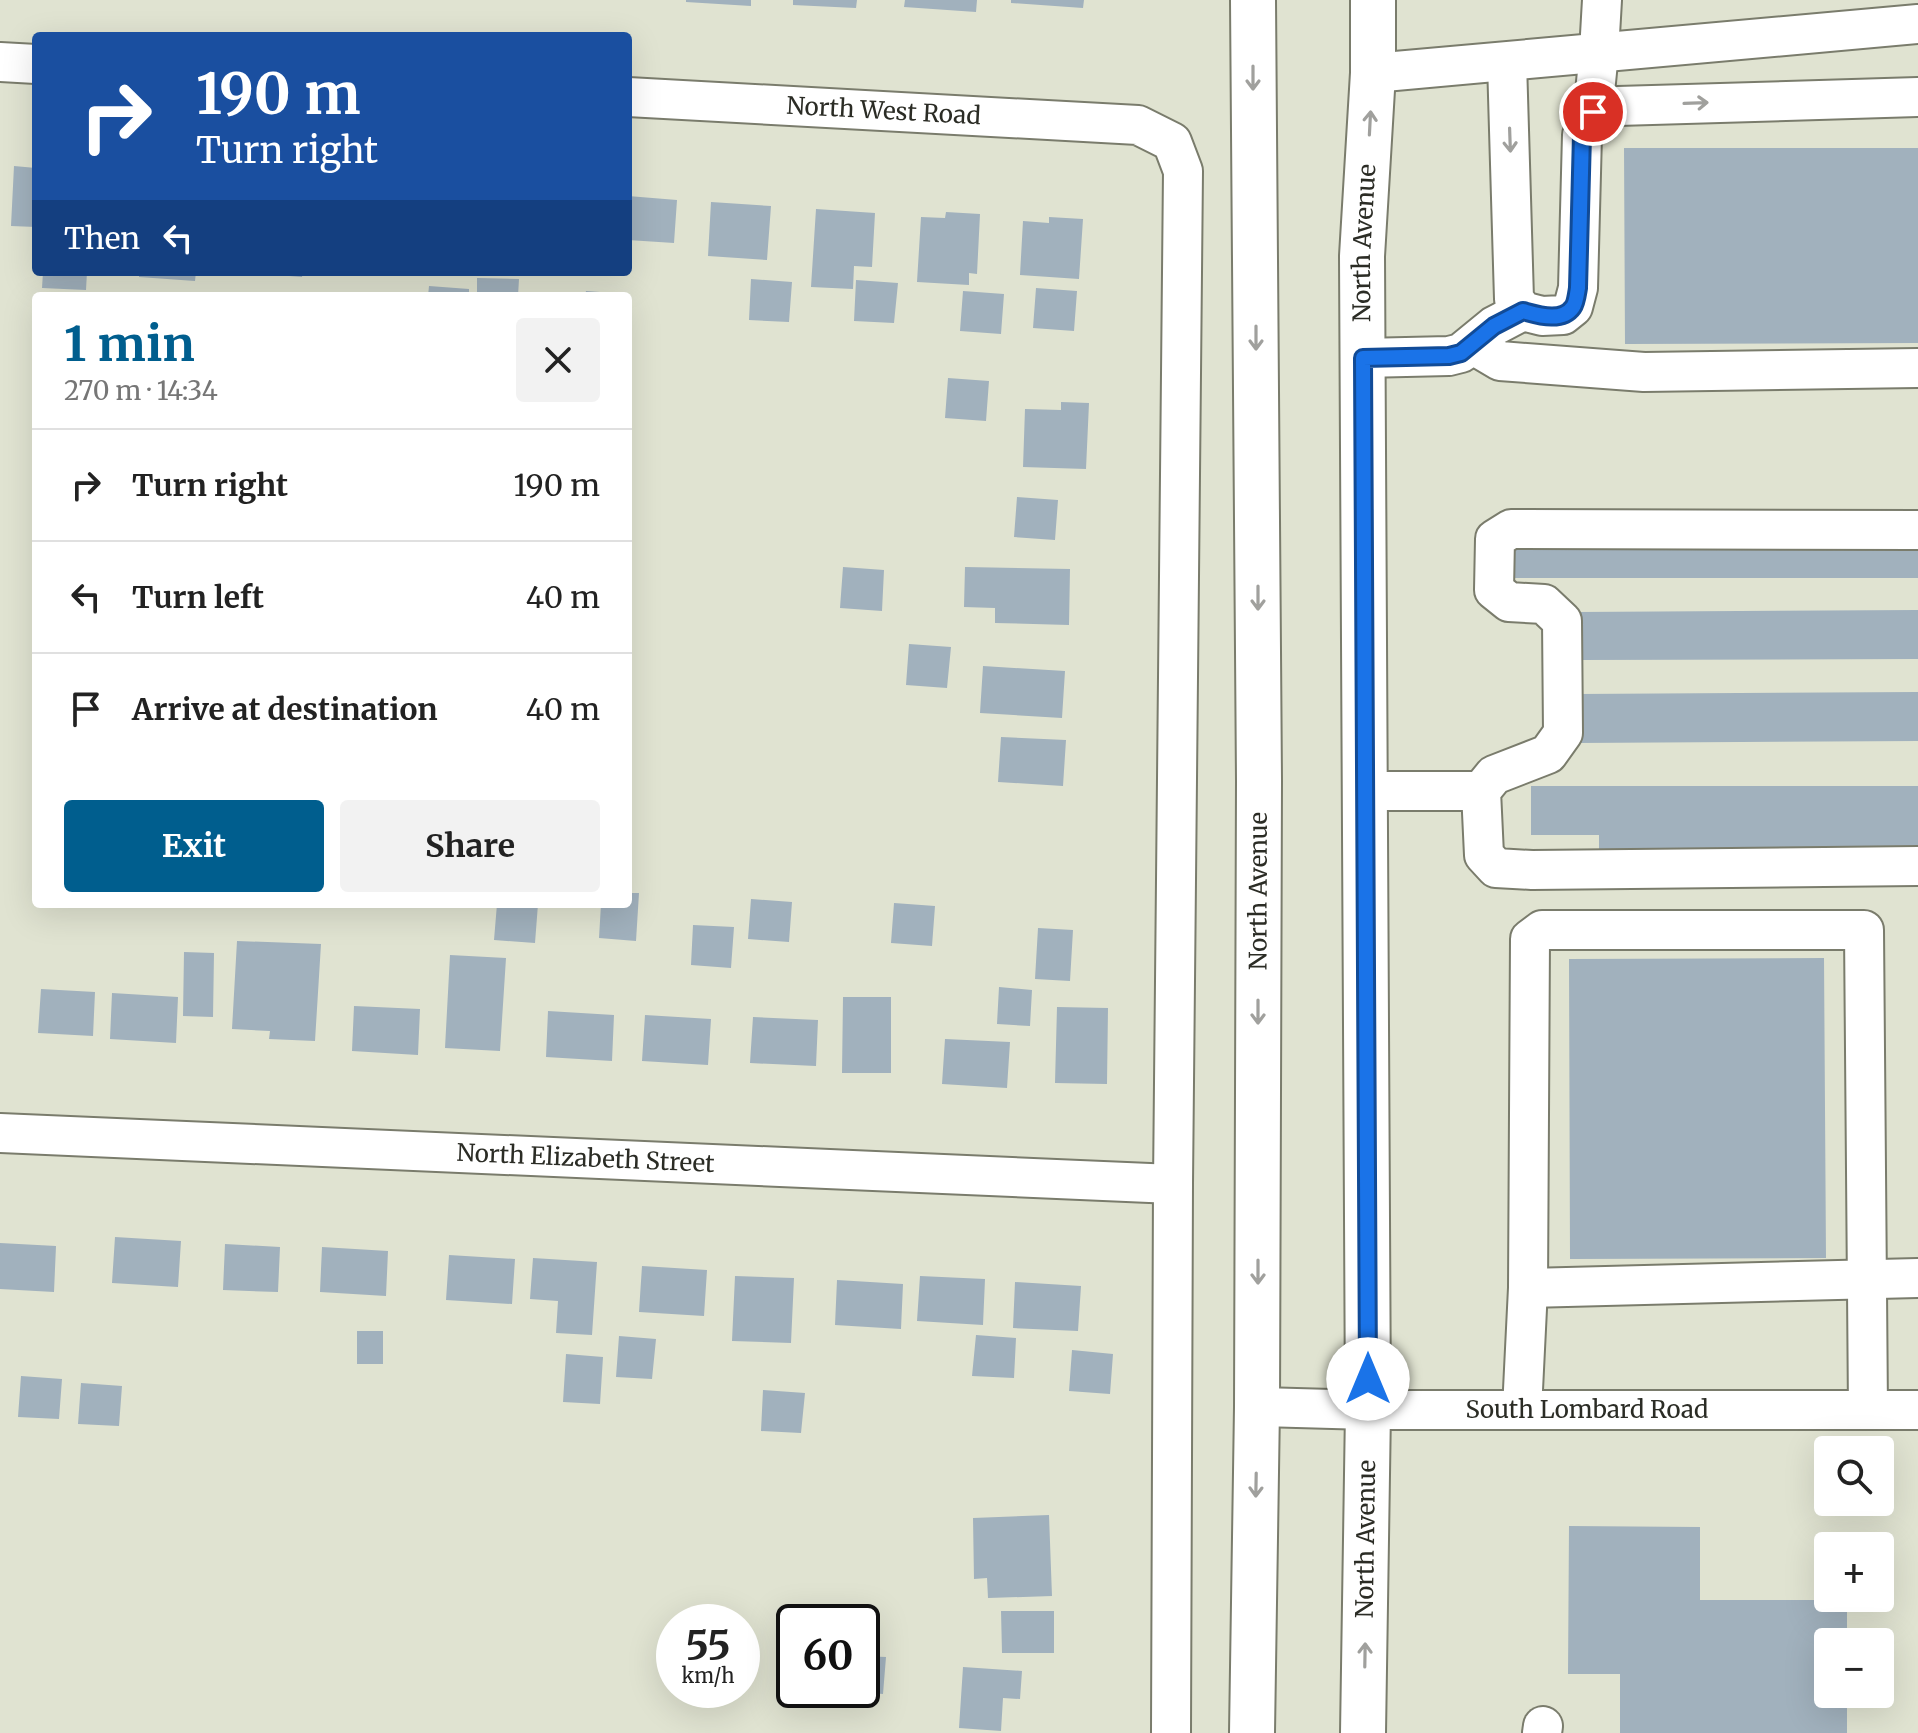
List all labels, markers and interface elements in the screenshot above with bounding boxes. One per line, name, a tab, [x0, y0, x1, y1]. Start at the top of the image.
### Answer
text: 190 m	[196, 59, 361, 129]
icon: right	[64, 64, 168, 168]
one-way arrow	[1246, 64, 1261, 91]
pin	[1559, 78, 1627, 146]
street label: North West Road	[786, 90, 982, 131]
icon: arrive	[1571, 90, 1615, 134]
one-way arrow	[1682, 96, 1709, 111]
one-way arrow	[1363, 110, 1378, 136]
one-way arrow	[1502, 126, 1517, 153]
text: Turn right	[196, 128, 378, 173]
street label: North Avenue	[1346, 163, 1382, 322]
icon: left	[156, 216, 200, 260]
text: Then	[64, 219, 140, 257]
text: 1 min	[64, 314, 195, 374]
button: close	[516, 318, 600, 402]
one-way arrow	[1248, 324, 1264, 351]
text: 270 m · 14:34	[64, 374, 218, 407]
icon: right	[64, 463, 108, 507]
text: Turn right	[132, 466, 288, 504]
text: 190 m	[513, 466, 600, 504]
icon: left	[64, 575, 108, 619]
text: Turn left	[132, 578, 264, 616]
text: 40 m	[526, 578, 600, 616]
one-way arrow	[1250, 584, 1266, 611]
icon: arrive	[64, 687, 108, 731]
text: Arrive at destination	[132, 690, 438, 728]
text: 40 m	[526, 690, 600, 728]
button: Exit	[64, 800, 324, 892]
button: Share	[340, 800, 600, 892]
street label: North Avenue	[1242, 812, 1274, 970]
one-way arrow	[1251, 998, 1266, 1025]
street label: North Elizabeth Street	[456, 1137, 716, 1179]
one-way arrow	[1250, 1258, 1266, 1285]
position arrow	[1326, 1337, 1410, 1421]
street label: South Lombard Road	[1465, 1394, 1708, 1425]
map controls	[1814, 1436, 1894, 1708]
button: search	[1814, 1436, 1894, 1516]
street label: North Avenue	[1349, 1460, 1382, 1618]
one-way arrow	[1248, 1471, 1264, 1498]
button: +	[1814, 1532, 1894, 1612]
speed limit sign: 60	[776, 1604, 880, 1708]
text: 55	[685, 1621, 731, 1671]
button: −	[1814, 1628, 1894, 1708]
one-way arrow	[1357, 1642, 1372, 1669]
text: km/h	[682, 1663, 734, 1688]

